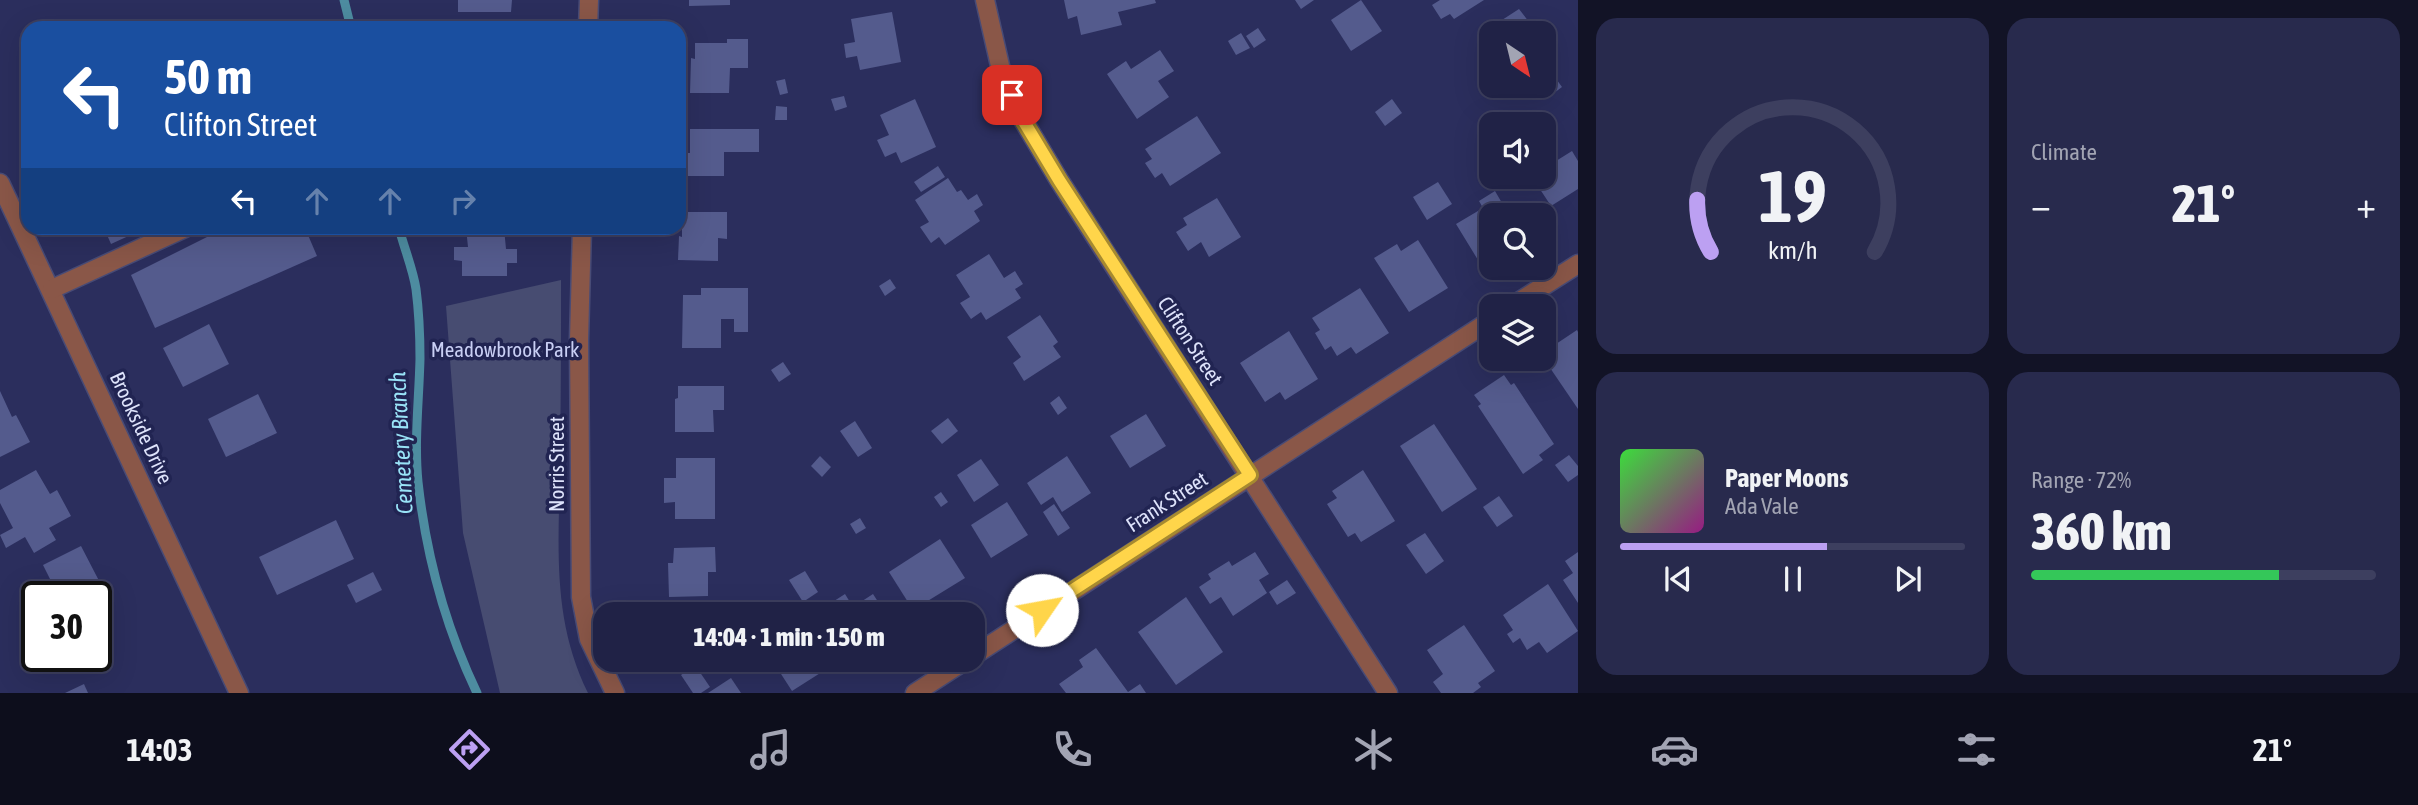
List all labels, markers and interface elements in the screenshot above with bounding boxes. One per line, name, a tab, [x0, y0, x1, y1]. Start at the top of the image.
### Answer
north arrow	[1479, 21, 1556, 98]
map controls	[1479, 21, 1556, 371]
text: 50 m	[164, 48, 252, 104]
icon: left	[49, 49, 140, 140]
pin	[982, 65, 1042, 125]
icon: arrive	[993, 76, 1031, 114]
text: Clifton Street	[164, 106, 317, 143]
button: sound	[1479, 112, 1556, 189]
text: Climate	[2031, 139, 2097, 165]
text: 19	[1758, 154, 1827, 237]
text: 21°	[2172, 173, 2235, 233]
icon: left	[225, 182, 263, 220]
icon: ahead	[298, 182, 336, 220]
icon: ahead	[371, 182, 409, 220]
icon: right	[444, 182, 482, 220]
text: −	[2031, 183, 2051, 226]
text: +	[2356, 183, 2376, 226]
button: search	[1479, 203, 1556, 280]
text: km/h	[1768, 236, 1817, 264]
street label: Clifton Street	[1153, 292, 1228, 389]
button: layers	[1479, 294, 1556, 371]
park label: Meadowbrook Park	[431, 337, 579, 361]
street label: Brookside Drive	[106, 368, 178, 487]
water label: Cemetery Branch	[384, 371, 418, 515]
street label: Norris Street	[544, 416, 568, 512]
text: Paper Moons	[1725, 463, 1848, 493]
street label: Frank Street	[1121, 466, 1212, 536]
text: Range · 72%	[2031, 467, 2131, 493]
text: Ada Vale	[1725, 493, 1799, 519]
text: 360 km	[2031, 501, 2172, 561]
icon: previous	[1659, 560, 1697, 598]
icon: pause	[1774, 560, 1812, 598]
icon: next	[1889, 560, 1927, 598]
position arrow	[1005, 573, 1079, 647]
speed limit sign: 30	[21, 581, 112, 672]
text: 14:04 · 1 min · 150 m	[693, 622, 885, 652]
icon: directions	[445, 725, 494, 774]
icon: music	[746, 725, 795, 774]
icon: phone	[1048, 725, 1097, 774]
icon: climate	[1349, 725, 1398, 774]
icon: car	[1650, 725, 1699, 774]
icon: filters	[1952, 725, 2001, 774]
text: 14:03	[126, 731, 193, 768]
text: 21°	[2253, 731, 2292, 768]

